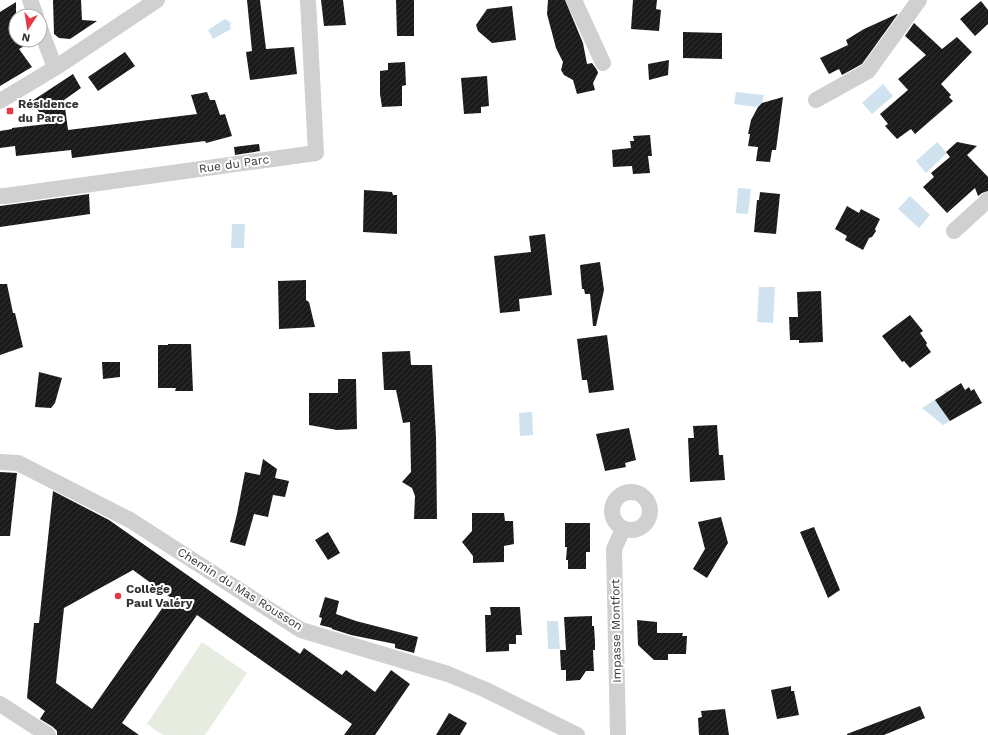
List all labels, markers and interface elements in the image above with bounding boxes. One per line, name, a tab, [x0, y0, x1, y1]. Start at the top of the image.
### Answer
north arrow	[8, 8, 48, 48]
text: N	[21, 30, 31, 44]
place label: Résidence du Parc	[18, 97, 79, 125]
marker: Résidence du Parc	[5, 106, 15, 116]
street label: Rue du Parc	[198, 152, 270, 176]
street label: Chemin du Mas Rousson	[175, 545, 305, 633]
street label: Impasse Montfort	[608, 579, 624, 683]
place label: Collège Paul Valéry	[126, 582, 193, 610]
marker: Collège Paul Valéry	[113, 591, 123, 601]

